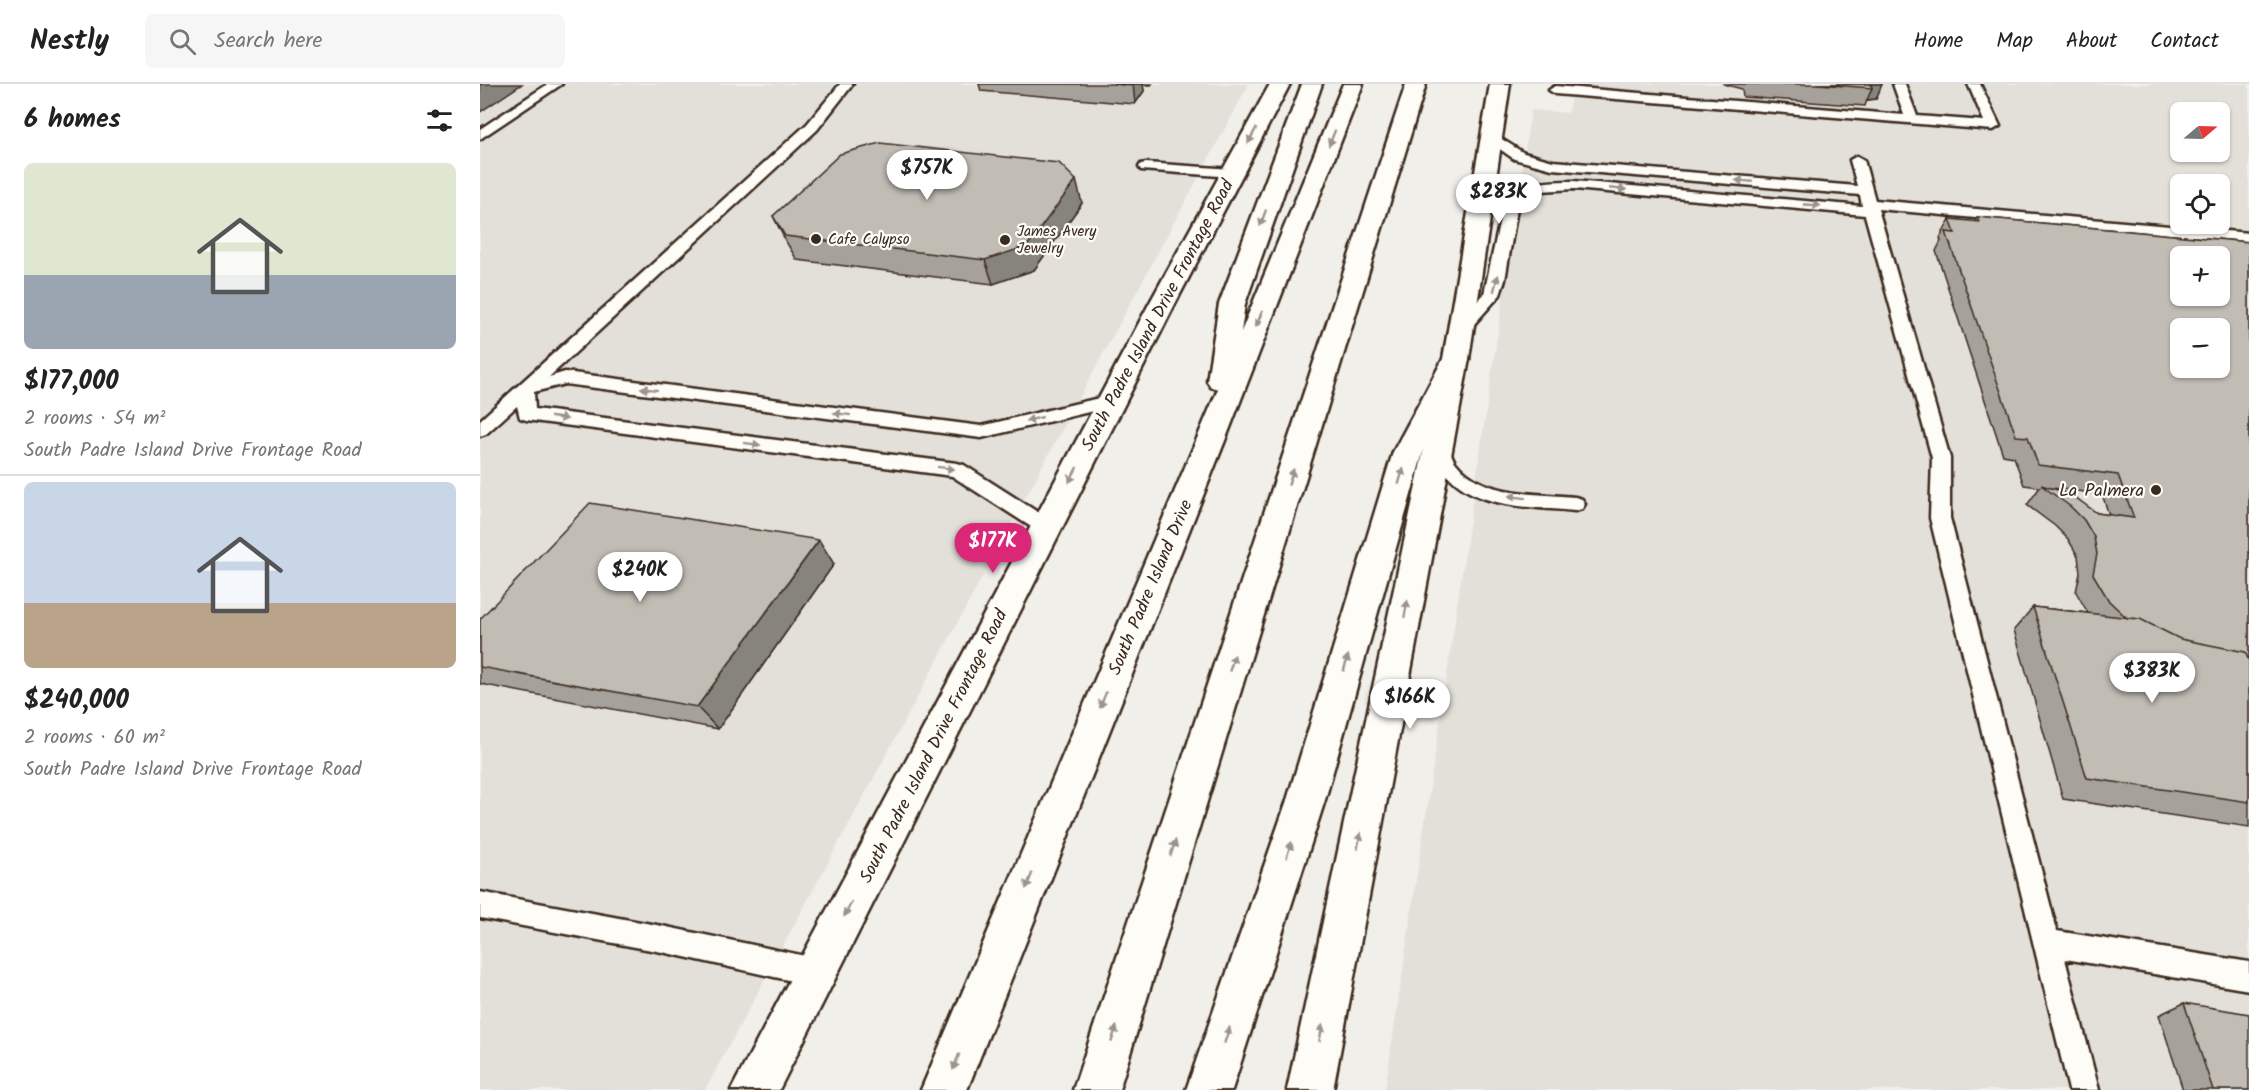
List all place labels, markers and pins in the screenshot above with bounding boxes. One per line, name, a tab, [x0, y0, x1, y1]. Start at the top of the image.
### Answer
pin: $757K	[885, 150, 969, 201]
pin: $283K	[1457, 174, 1541, 225]
place label: James Avery Jewelry	[1017, 220, 1097, 261]
place label: Cafe Calypso	[828, 228, 910, 252]
marker: Cafe Calypso	[809, 232, 823, 246]
marker: James Avery Jewelry	[998, 233, 1012, 247]
place label: La Palmera	[2059, 477, 2144, 506]
marker: La Palmera	[2149, 483, 2163, 497]
pin: $177K	[951, 523, 1035, 574]
pin: $240K	[598, 552, 682, 603]
pin: $383K	[2110, 653, 2194, 704]
pin: $166K	[1368, 679, 1452, 730]

